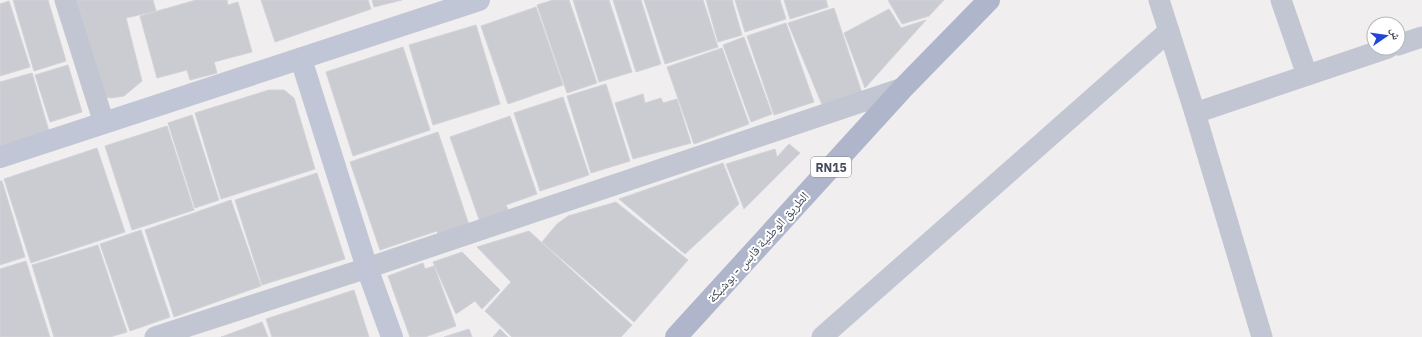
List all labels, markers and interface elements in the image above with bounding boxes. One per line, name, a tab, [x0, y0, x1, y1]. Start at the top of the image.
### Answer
north arrow	[1366, 16, 1406, 56]
text: ش	[1387, 26, 1404, 42]
road number: RN15	[811, 157, 851, 177]
street label: الطريق الوطنية قابس - بوشبكة	[704, 188, 812, 306]

